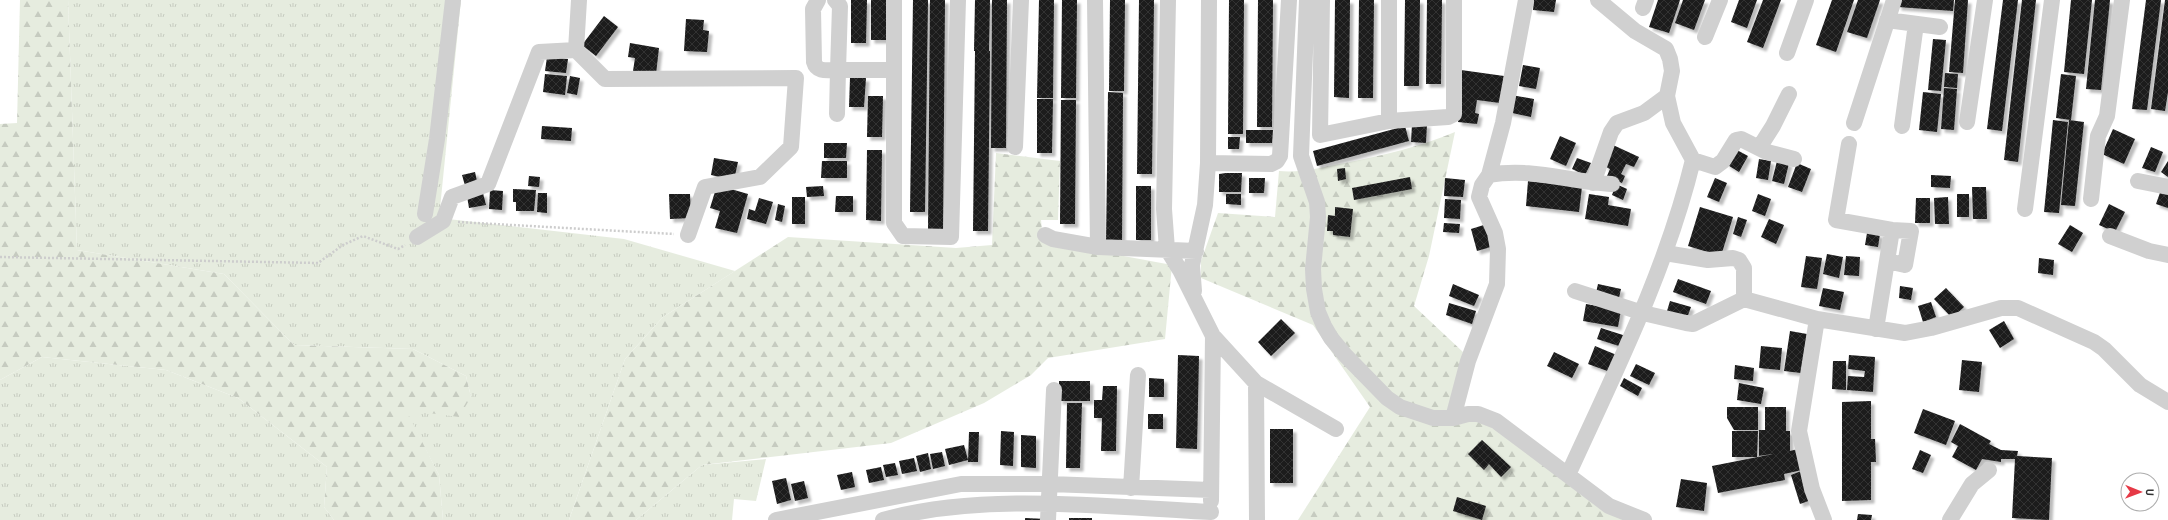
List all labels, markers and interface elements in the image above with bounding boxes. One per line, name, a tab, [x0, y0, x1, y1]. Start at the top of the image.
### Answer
north arrow	[2120, 472, 2160, 512]
text: U	[2144, 489, 2157, 496]

